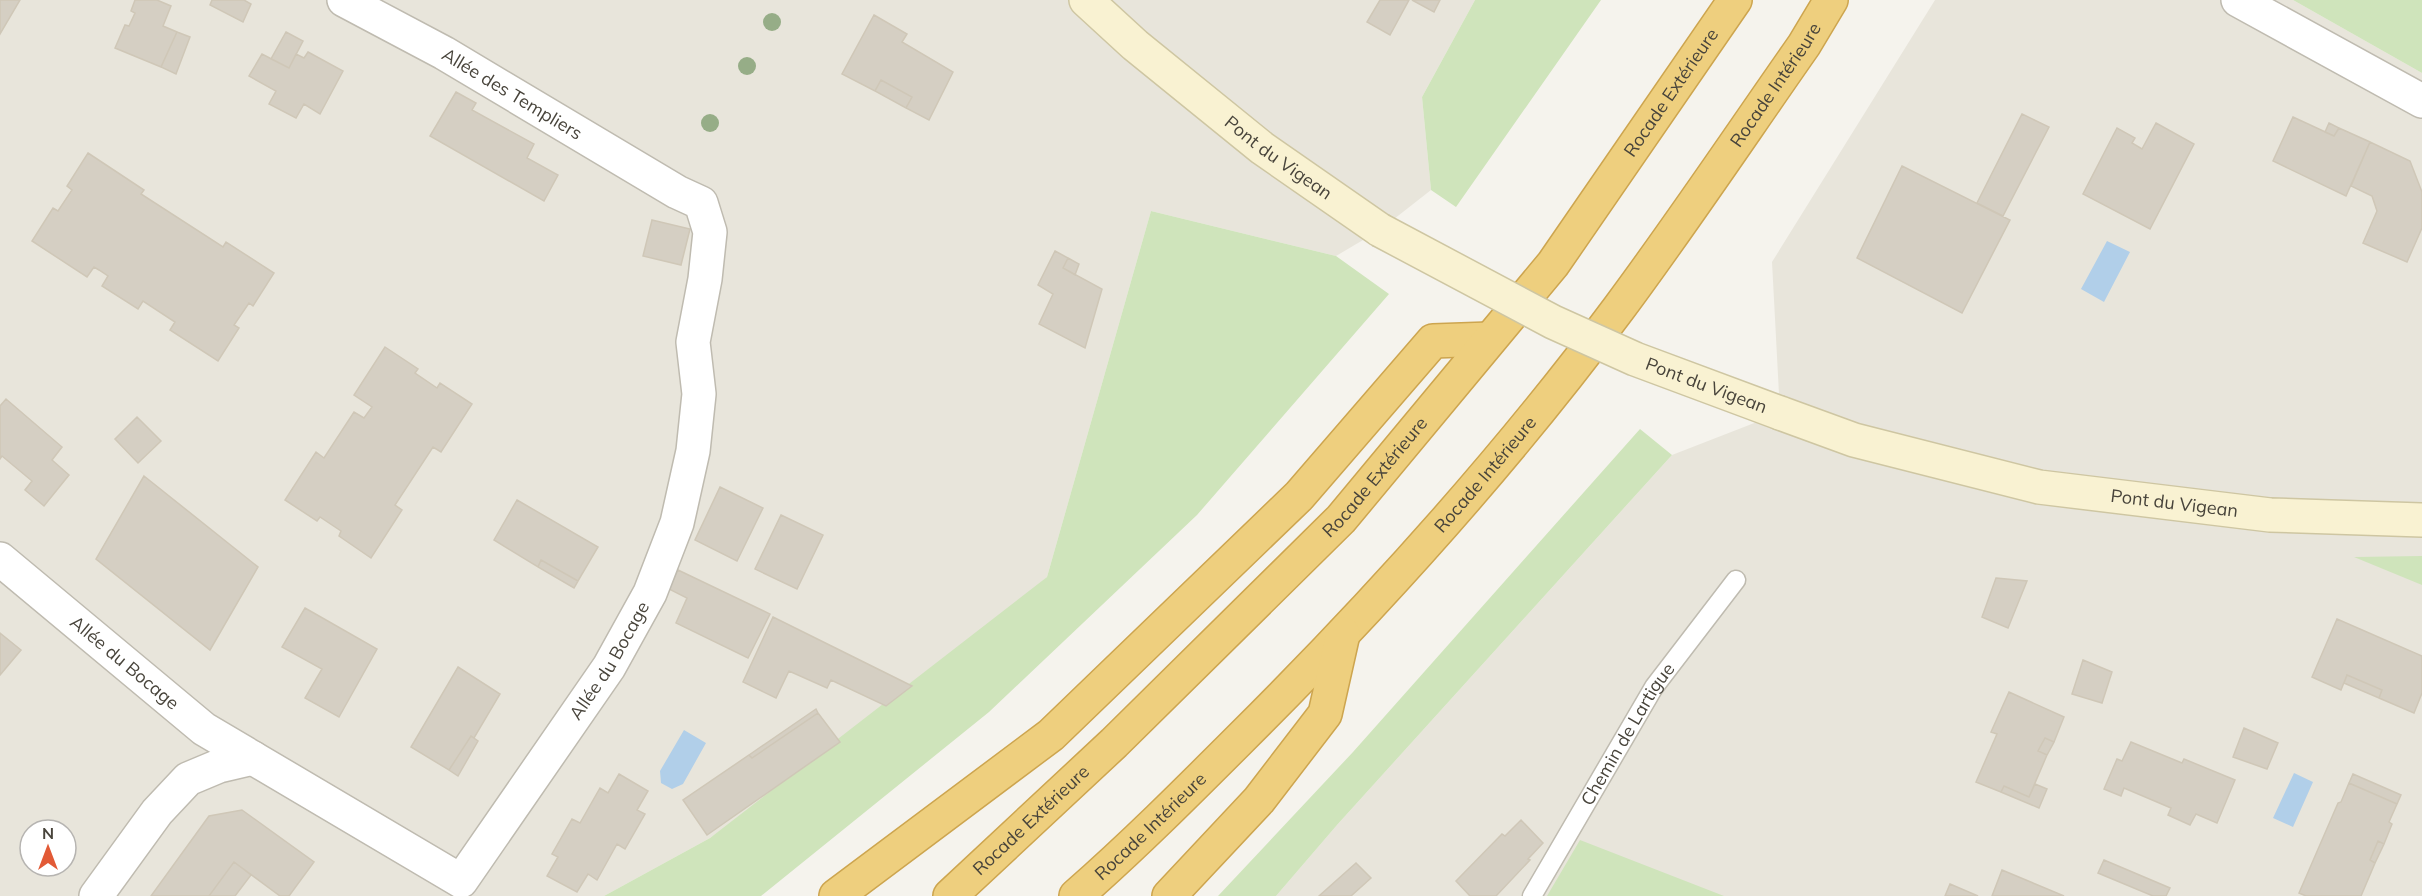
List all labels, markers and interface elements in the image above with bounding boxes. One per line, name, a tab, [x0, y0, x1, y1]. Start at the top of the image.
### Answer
street label: Rocade Intérieure	[1725, 18, 1826, 151]
street label: Rocade Extérieure	[1618, 24, 1723, 161]
street label: Allée des Templiers	[438, 43, 587, 145]
street label: Pont du Vigean	[1220, 110, 1337, 204]
street label: Pont du Vigean	[1642, 352, 1770, 418]
street label: Rocade Intérieure	[1429, 411, 1541, 537]
street label: Rocade Extérieure	[1317, 412, 1432, 542]
street label: Pont du Vigean	[2110, 484, 2239, 522]
street label: Allée du Bocage	[564, 597, 654, 724]
street label: Allée du Bocage	[66, 610, 184, 714]
street label: Chemin de Lartigue	[1575, 658, 1679, 809]
street label: Rocade Extérieure	[968, 760, 1094, 880]
street label: Rocade Intérieure	[1090, 767, 1211, 885]
north arrow	[18, 818, 78, 878]
text: N	[42, 823, 54, 843]

